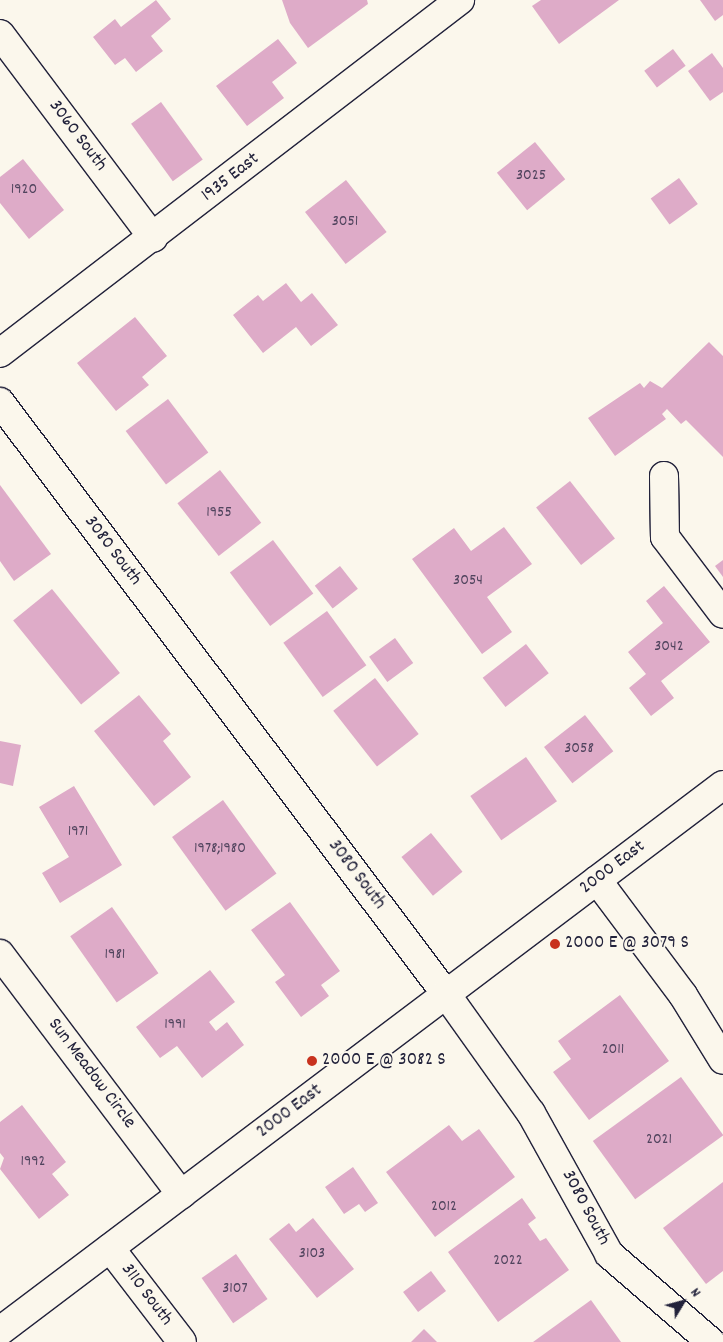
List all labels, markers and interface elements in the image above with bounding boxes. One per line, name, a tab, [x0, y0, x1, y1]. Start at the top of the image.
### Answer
street label: 3060 South	[43, 96, 111, 176]
street label: 1935 East	[198, 148, 264, 208]
house number: 3025	[516, 166, 546, 186]
house number: 1920	[11, 180, 37, 200]
house number: 3051	[332, 212, 358, 232]
house number: 1955	[206, 503, 232, 523]
street label: 3080 South	[78, 511, 146, 591]
house number: 3054	[453, 571, 483, 591]
house number: 3042	[654, 637, 684, 657]
house number: 3058	[564, 739, 594, 759]
house number: 1971	[68, 822, 88, 842]
street label: 3080 South	[322, 835, 390, 915]
street label: 2000 East	[576, 836, 650, 900]
house number: 1978;1980	[194, 839, 246, 859]
place label: 2000 E @ 3079 S	[565, 933, 689, 955]
marker: 2000 E @ 3079 S	[549, 938, 561, 950]
house number: 1981	[105, 945, 125, 965]
street label: Sun Meadow Circle	[42, 1014, 140, 1134]
house number: 1991	[164, 1015, 186, 1035]
house number: 2011	[602, 1040, 624, 1060]
place label: 2000 E @ 3082 S	[322, 1050, 446, 1072]
marker: 2000 E @ 3082 S	[306, 1055, 318, 1067]
street label: 2000 East	[253, 1080, 327, 1144]
house number: 2021	[646, 1130, 672, 1150]
house number: 1992	[20, 1152, 46, 1172]
street label: 3080 South	[556, 1167, 614, 1249]
house number: 2012	[431, 1197, 457, 1217]
house number: 3103	[299, 1244, 325, 1264]
house number: 2022	[493, 1251, 523, 1271]
street label: 3110 South	[115, 1259, 177, 1331]
north arrow	[658, 1277, 708, 1327]
house number: 3107	[222, 1279, 248, 1299]
text: N	[685, 1284, 705, 1302]

